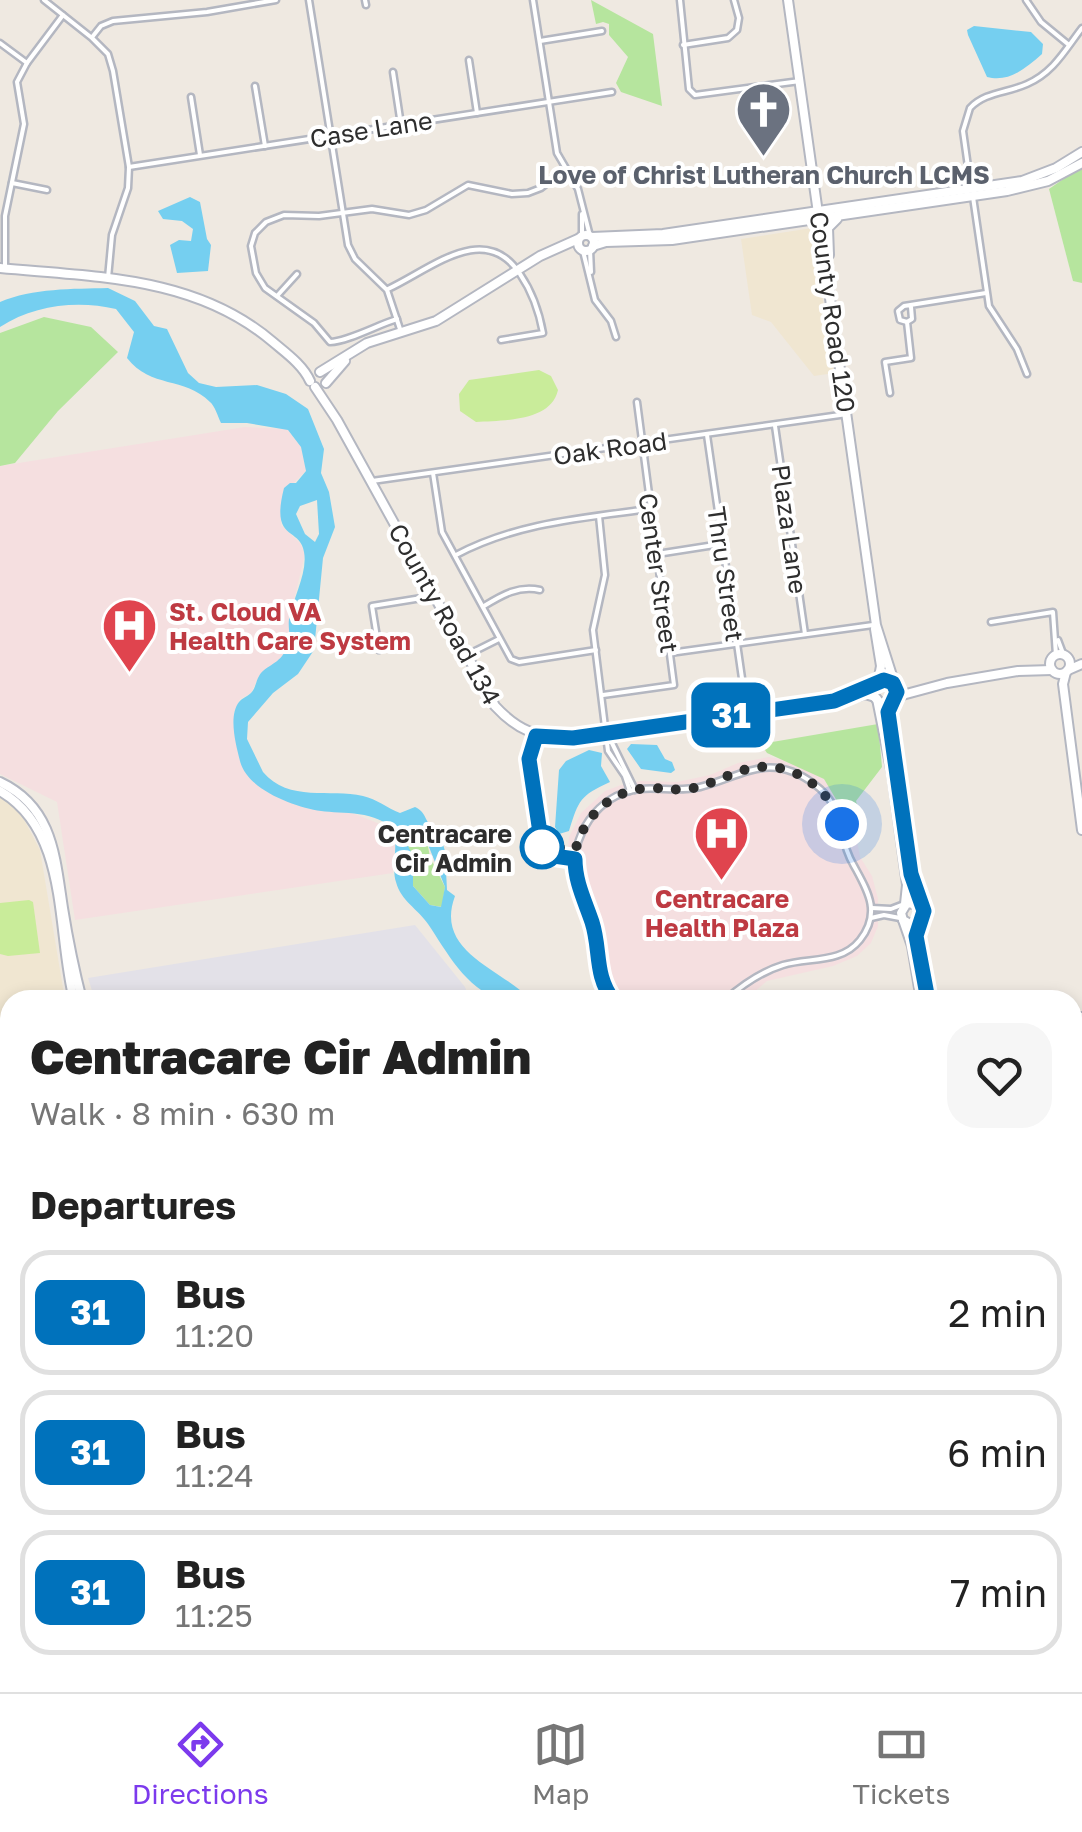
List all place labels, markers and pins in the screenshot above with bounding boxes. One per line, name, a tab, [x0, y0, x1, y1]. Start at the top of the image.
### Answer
church icon: Love of Christ Lutheran Church LCMS	[734, 80, 794, 159]
place label: Love of Christ Lutheran Church LCMS	[538, 159, 990, 190]
hospital icon: St. Cloud VA Health Care System	[100, 595, 160, 674]
place label: St. Cloud VA Health Care System	[169, 596, 411, 656]
hospital icon: Centracare Health Plaza	[692, 803, 752, 882]
place label: Centracare Cir Admin	[377, 818, 512, 878]
marker: Centracare Cir Admin	[521, 826, 563, 868]
place label: Centracare Health Plaza	[645, 883, 799, 943]

